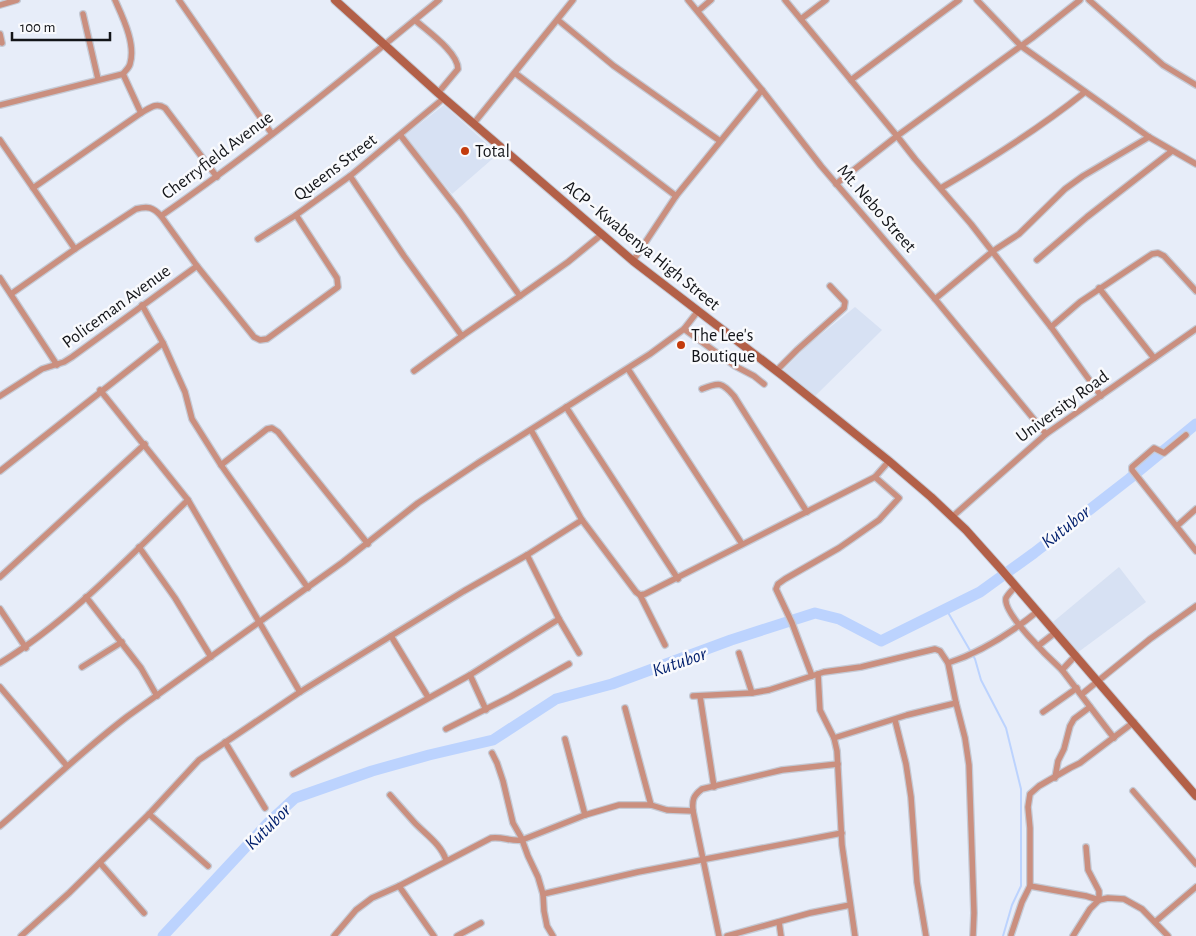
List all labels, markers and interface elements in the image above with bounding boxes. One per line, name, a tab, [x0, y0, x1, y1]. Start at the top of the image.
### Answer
scale bar	[12, 10, 110, 42]
text: 100 m	[20, 20, 55, 35]
street label: Cherryfield Avenue	[159, 108, 277, 203]
street label: Queens Street	[291, 131, 381, 205]
place label: Total	[475, 143, 510, 161]
marker: Total	[459, 145, 471, 157]
street label: Mt. Nebo Street	[833, 161, 919, 256]
street label: ACP - Kwabenya High Street	[560, 177, 723, 314]
street label: Policeman Avenue	[59, 262, 174, 352]
place label: The Lee's Boutique	[691, 327, 755, 366]
marker: The Lee's Boutique	[675, 339, 687, 351]
street label: University Road	[1013, 367, 1112, 446]
water label: Kutubor	[1038, 502, 1095, 552]
water label: Kutubor	[650, 644, 710, 681]
water label: Kutubor	[241, 800, 295, 854]

